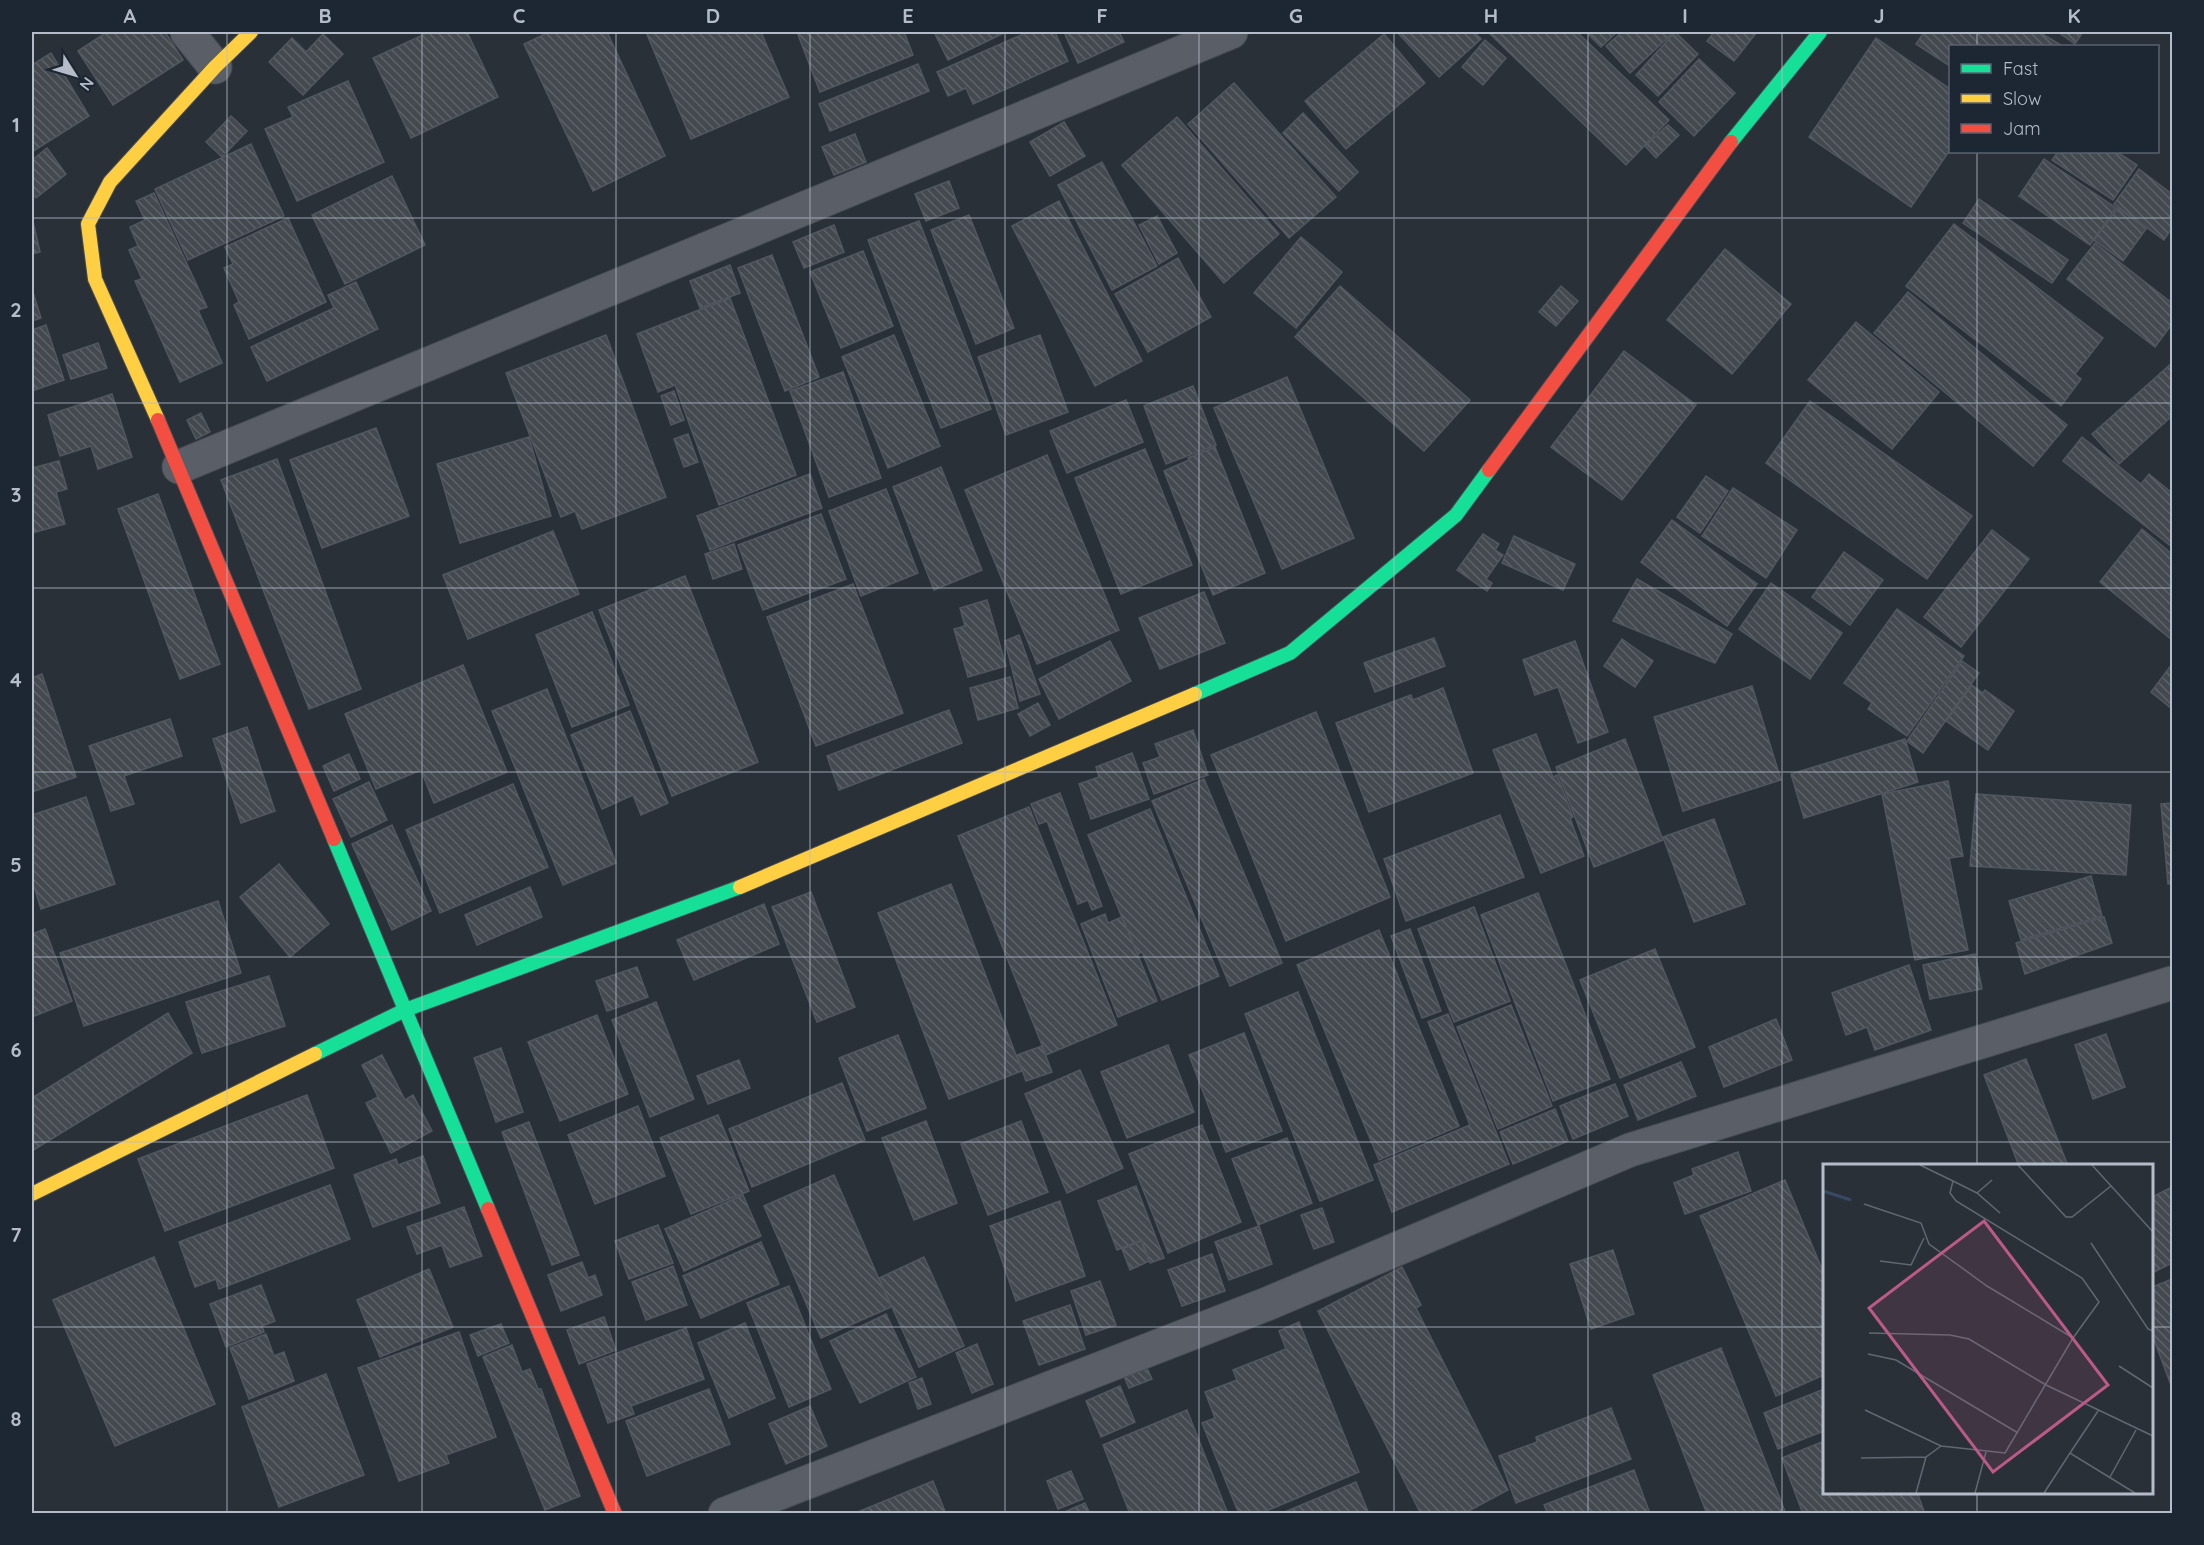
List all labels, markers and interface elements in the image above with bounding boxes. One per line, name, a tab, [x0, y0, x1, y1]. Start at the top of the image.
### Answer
text: A	[124, 3, 137, 28]
text: B	[318, 3, 332, 28]
text: C	[513, 3, 526, 28]
text: D	[706, 3, 720, 28]
text: E	[902, 3, 914, 28]
text: F	[1096, 3, 1108, 28]
text: G	[1289, 3, 1303, 28]
text: H	[1484, 3, 1498, 28]
text: I	[1682, 3, 1688, 28]
text: J	[1873, 3, 1885, 28]
text: K	[2067, 3, 2081, 28]
north arrow	[45, 45, 105, 105]
legend	[1949, 45, 2159, 153]
text: Fast	[2003, 57, 2038, 80]
text: N	[75, 73, 99, 95]
text: Slow	[2003, 87, 2041, 110]
text: 1	[12, 112, 20, 137]
text: Jam	[2003, 117, 2041, 140]
text: 2	[10, 297, 22, 322]
text: 3	[11, 482, 21, 507]
text: 4	[10, 667, 22, 692]
text: 5	[10, 852, 22, 877]
text: 6	[10, 1037, 22, 1062]
inset map	[1823, 1164, 2153, 1494]
text: 7	[11, 1222, 22, 1247]
text: 8	[11, 1406, 22, 1431]

